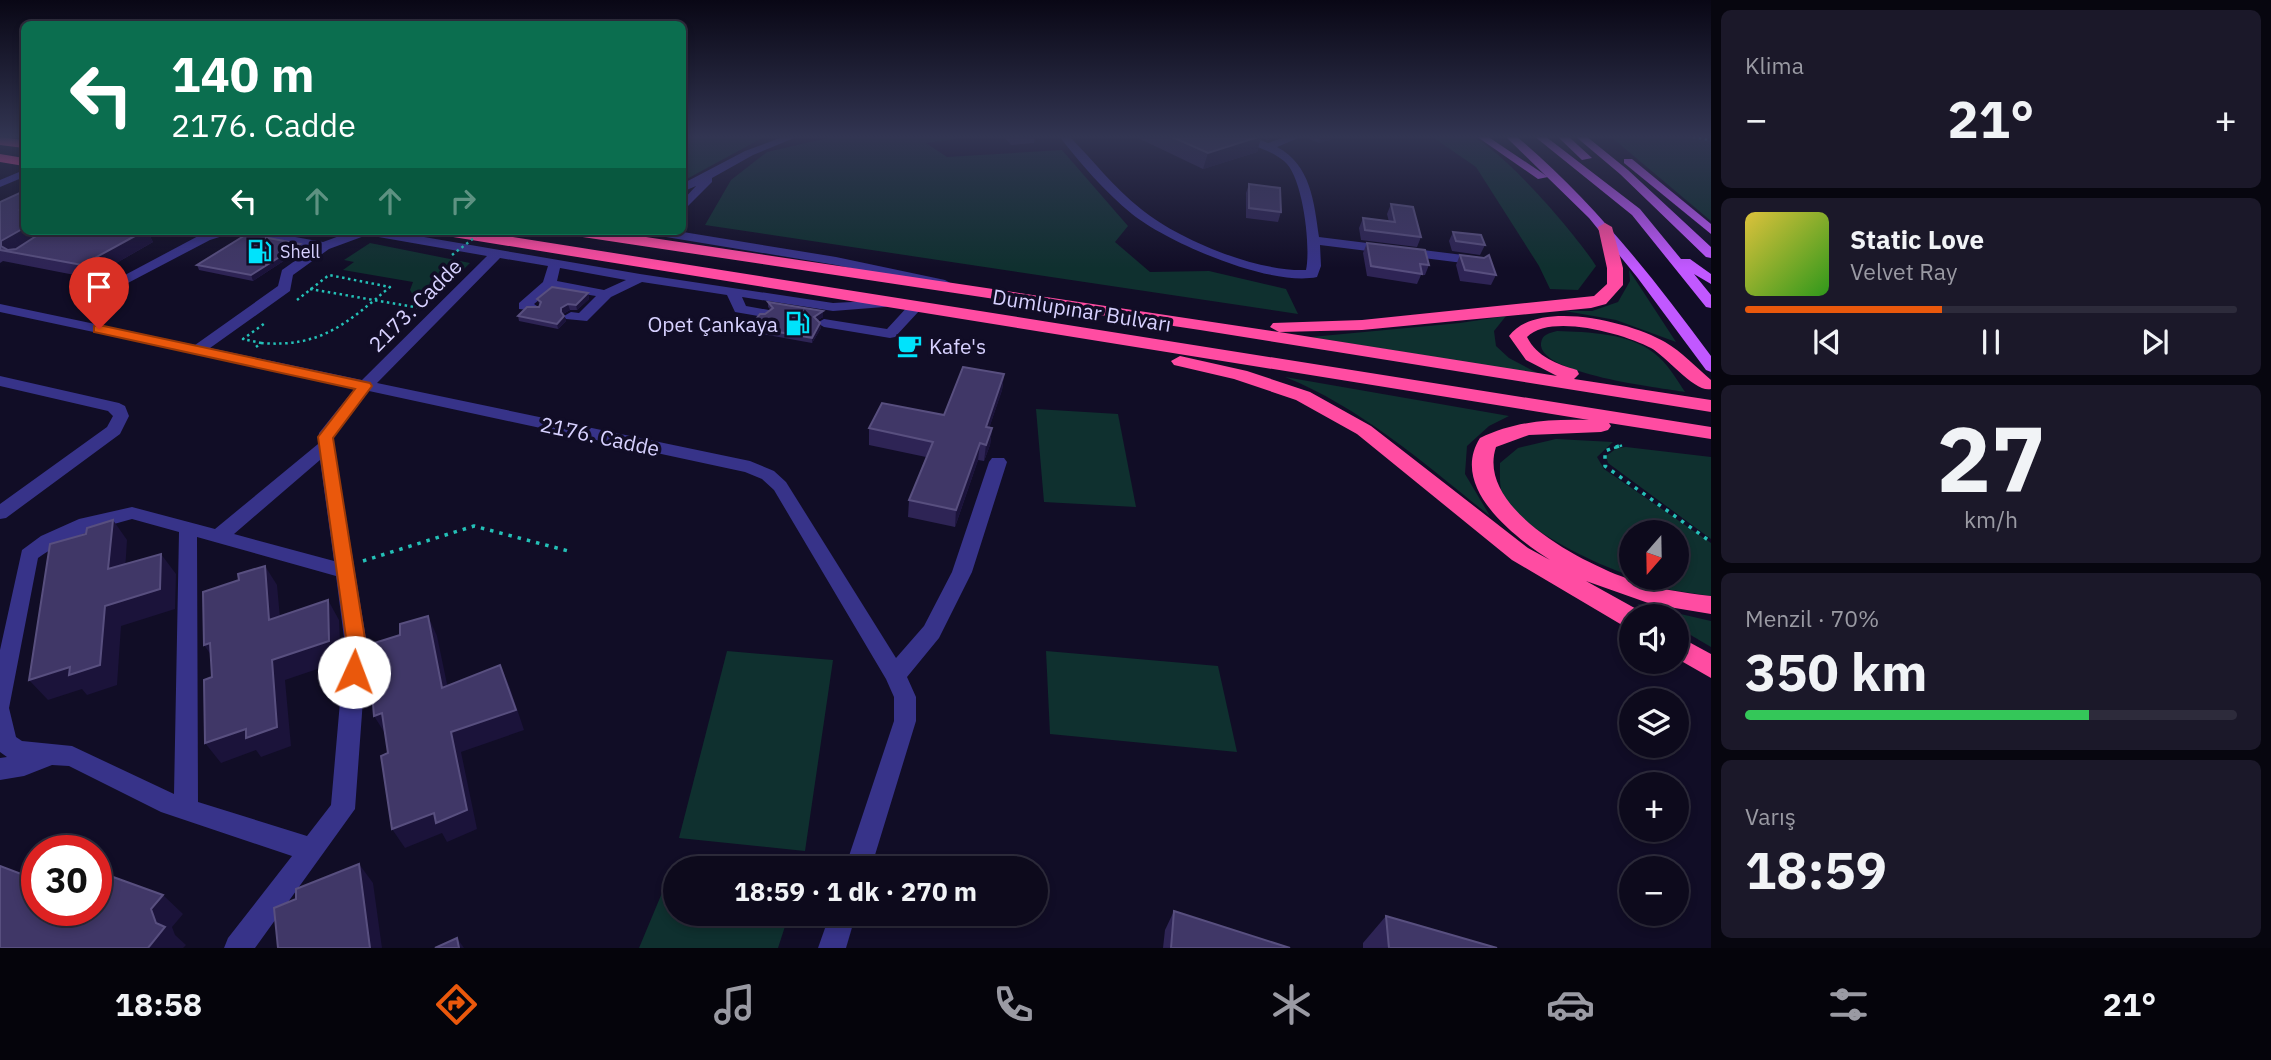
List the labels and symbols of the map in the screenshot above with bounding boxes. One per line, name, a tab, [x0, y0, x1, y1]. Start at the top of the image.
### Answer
fuel station icon: Shell	[246, 237, 274, 265]
place label: Shell	[280, 240, 320, 263]
street label: 2173. Cadde	[362, 252, 468, 358]
pin	[69, 257, 129, 329]
street label: Dumlupınar Bulvarı	[991, 282, 1173, 338]
place label: Opet Çankaya	[647, 310, 778, 338]
fuel station icon: Opet Çankaya	[784, 310, 812, 338]
cafe icon: Kafe's	[895, 332, 923, 360]
place label: Kafe's	[929, 332, 986, 360]
street label: 2176. Cadde	[538, 410, 662, 462]
north arrow	[1619, 520, 1689, 590]
position arrow	[317, 635, 391, 709]
speed limit sign: 30	[21, 835, 112, 926]

